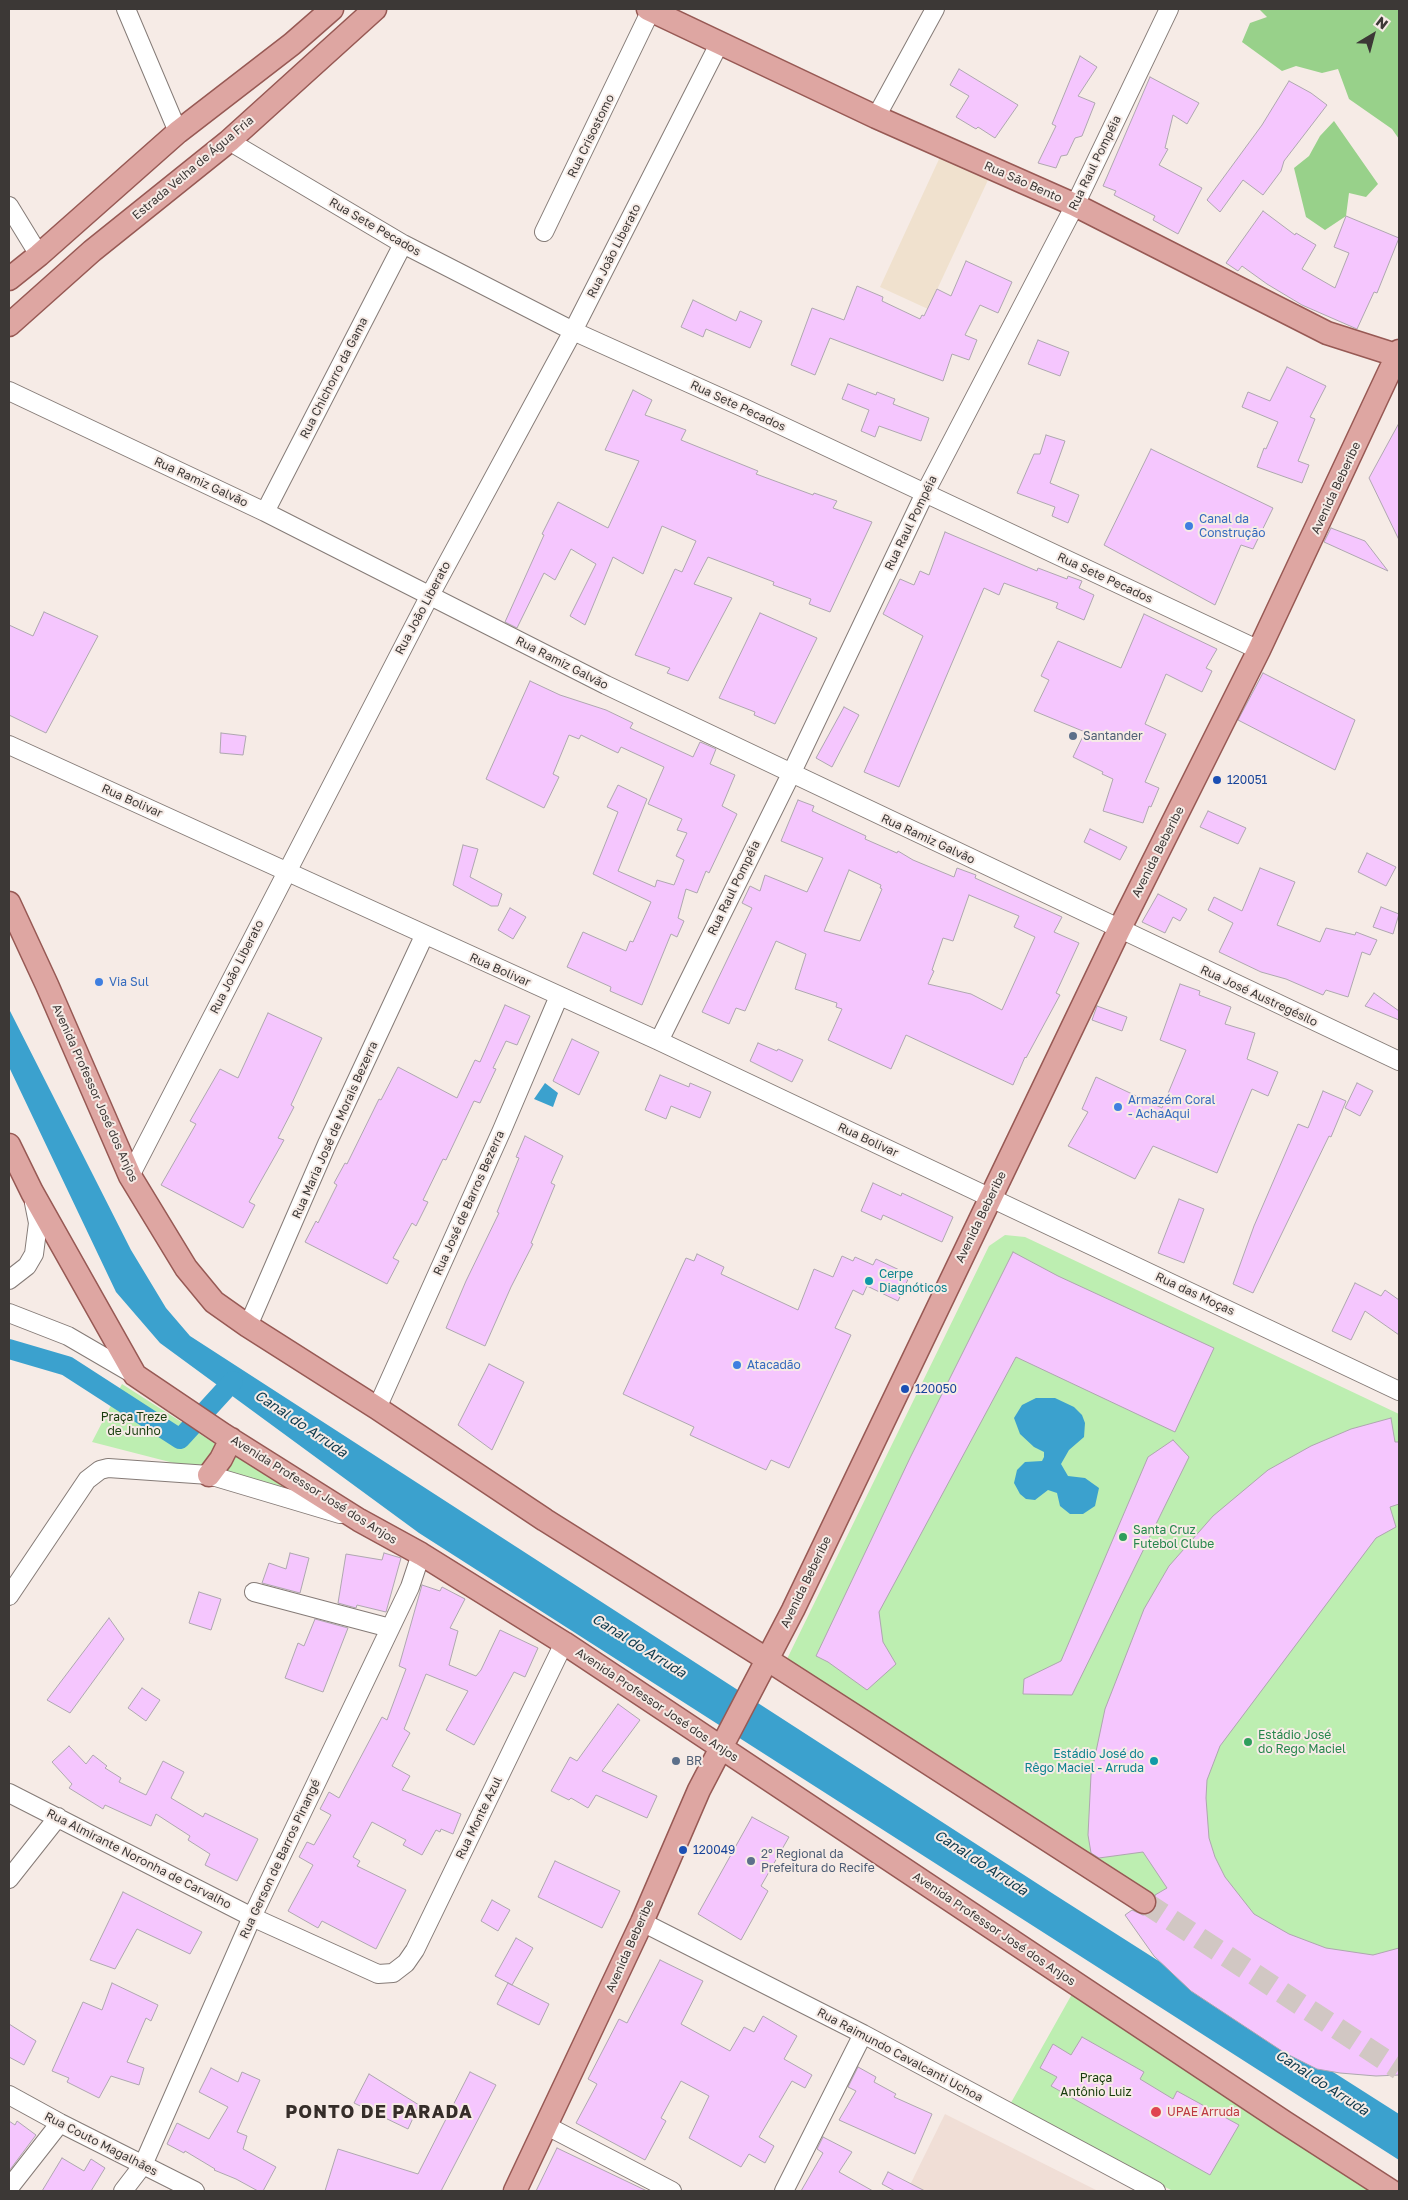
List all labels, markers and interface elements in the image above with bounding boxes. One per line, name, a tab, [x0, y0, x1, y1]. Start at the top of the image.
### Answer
north arrow	[1348, 10, 1398, 60]
text: N	[1373, 13, 1392, 33]
street label: Rua Crisostomo	[565, 92, 617, 180]
street label: Estrada Velha de Água Fria	[129, 113, 257, 223]
street label: Rua Raul Pompéia	[1066, 113, 1124, 213]
street label: Rua São Bento	[982, 158, 1064, 206]
street label: Rua Sete Pecados	[327, 195, 423, 259]
street label: Rua João Liberato	[584, 202, 644, 300]
street label: Rua Chichorro da Gama	[297, 315, 371, 441]
street label: Rua Sete Pecados	[688, 378, 788, 434]
street label: Avenida Beberibe	[1308, 440, 1364, 536]
street label: Rua Ramiz Galvão	[152, 454, 250, 510]
street label: Rua Raul Pompéia	[882, 473, 940, 573]
place label: Canal da Construção	[1199, 512, 1265, 540]
marker: Canal da Construção	[1183, 520, 1195, 532]
street label: Rua Sete Pecados	[1055, 550, 1155, 606]
street label: Rua João Liberato	[392, 559, 454, 657]
street label: Rua Ramiz Galvão	[513, 633, 611, 693]
place label: Santander	[1083, 729, 1143, 743]
marker: Santander	[1067, 730, 1079, 742]
place label: 120051	[1227, 773, 1267, 787]
marker: 120051	[1211, 774, 1223, 786]
street label: Rua Bolivar	[99, 781, 165, 821]
street label: Avenida Beberibe	[1129, 804, 1187, 900]
street label: Rua Ramiz Galvão	[879, 811, 977, 867]
street label: Rua Raul Pompéia	[705, 838, 763, 938]
street label: Rua João Liberato	[207, 918, 267, 1016]
street label: Rua Bolivar	[467, 950, 533, 990]
street label: Rua José Austregésilo	[1198, 962, 1320, 1030]
place label: Via Sul	[109, 975, 149, 989]
marker: Via Sul	[93, 976, 105, 988]
street label: Avenida Professor José dos Anjos	[49, 1002, 141, 1184]
street label: Rua Maria José de Morais Bezerra	[289, 1039, 381, 1221]
place label: Armazém Coral - AchaAqui	[1128, 1093, 1215, 1121]
marker: Armazém Coral - AchaAqui	[1112, 1101, 1124, 1113]
street label: Rua Bolivar	[835, 1120, 901, 1160]
street label: Rua José de Barros Bezerra	[430, 1128, 508, 1278]
street label: Avenida Beberibe	[953, 1169, 1009, 1265]
place label: Cerpe Diagnóticos	[879, 1267, 947, 1295]
street label: Rua das Moças	[1153, 1269, 1237, 1319]
marker: Cerpe Diagnóticos	[863, 1275, 875, 1287]
place label: Atacadão	[747, 1358, 801, 1372]
marker: Atacadão	[731, 1359, 743, 1371]
place label: 120050	[915, 1382, 957, 1396]
marker: 120050	[899, 1383, 911, 1395]
water label: Canal do Arruda	[252, 1387, 350, 1461]
park label: Praça Treze de Junho	[101, 1410, 167, 1438]
street label: Avenida Professor José dos Anjos	[228, 1433, 400, 1547]
place label: Santa Cruz Futebol Clube	[1133, 1523, 1214, 1551]
marker: Santa Cruz Futebol Clube	[1117, 1531, 1129, 1543]
street label: Avenida Beberibe	[778, 1534, 834, 1630]
water label: Canal do Arruda	[589, 1610, 689, 1682]
street label: Avenida Professor José dos Anjos	[573, 1645, 741, 1765]
place label: Estádio José do Rego Maciel	[1258, 1728, 1346, 1756]
marker: Estádio José do Rego Maciel	[1242, 1736, 1254, 1748]
place label: Estádio José do Rêgo Maciel - Arruda	[1024, 1747, 1144, 1775]
place label: BR	[686, 1754, 702, 1768]
marker: BR	[670, 1755, 682, 1767]
marker: Estádio José do Rêgo Maciel - Arruda	[1148, 1755, 1160, 1767]
street label: Rua Monte Azul	[453, 1774, 505, 1862]
street label: Rua Gerson de Barros Pinangé	[237, 1777, 323, 1941]
street label: Rua Almirante Noronha de Carvalho	[44, 1806, 234, 1912]
water label: Canal do Arruda	[931, 1827, 1031, 1899]
place label: 120049	[693, 1843, 735, 1857]
marker: 120049	[677, 1844, 689, 1856]
place label: 2° Regional da Prefeitura do Recife	[761, 1847, 875, 1875]
marker: 2° Regional da Prefeitura do Recife	[745, 1855, 757, 1867]
street label: Avenida Professor José dos Anjos	[910, 1869, 1078, 1989]
street label: Avenida Beberibe	[603, 1897, 657, 1995]
street label: Rua Raimundo Cavalcanti Uchoa	[815, 2005, 985, 2105]
water label: Canal do Arruda	[1272, 2047, 1372, 2119]
park label: Praça Antônio Luiz	[1060, 2071, 1132, 2099]
district label: PONTO DE PARADA	[283, 2101, 475, 2123]
marker: UPAE Arruda	[1149, 2105, 1163, 2119]
place label: UPAE Arruda	[1167, 2105, 1240, 2119]
street label: Rua Couto Magalhães	[42, 2109, 160, 2179]

